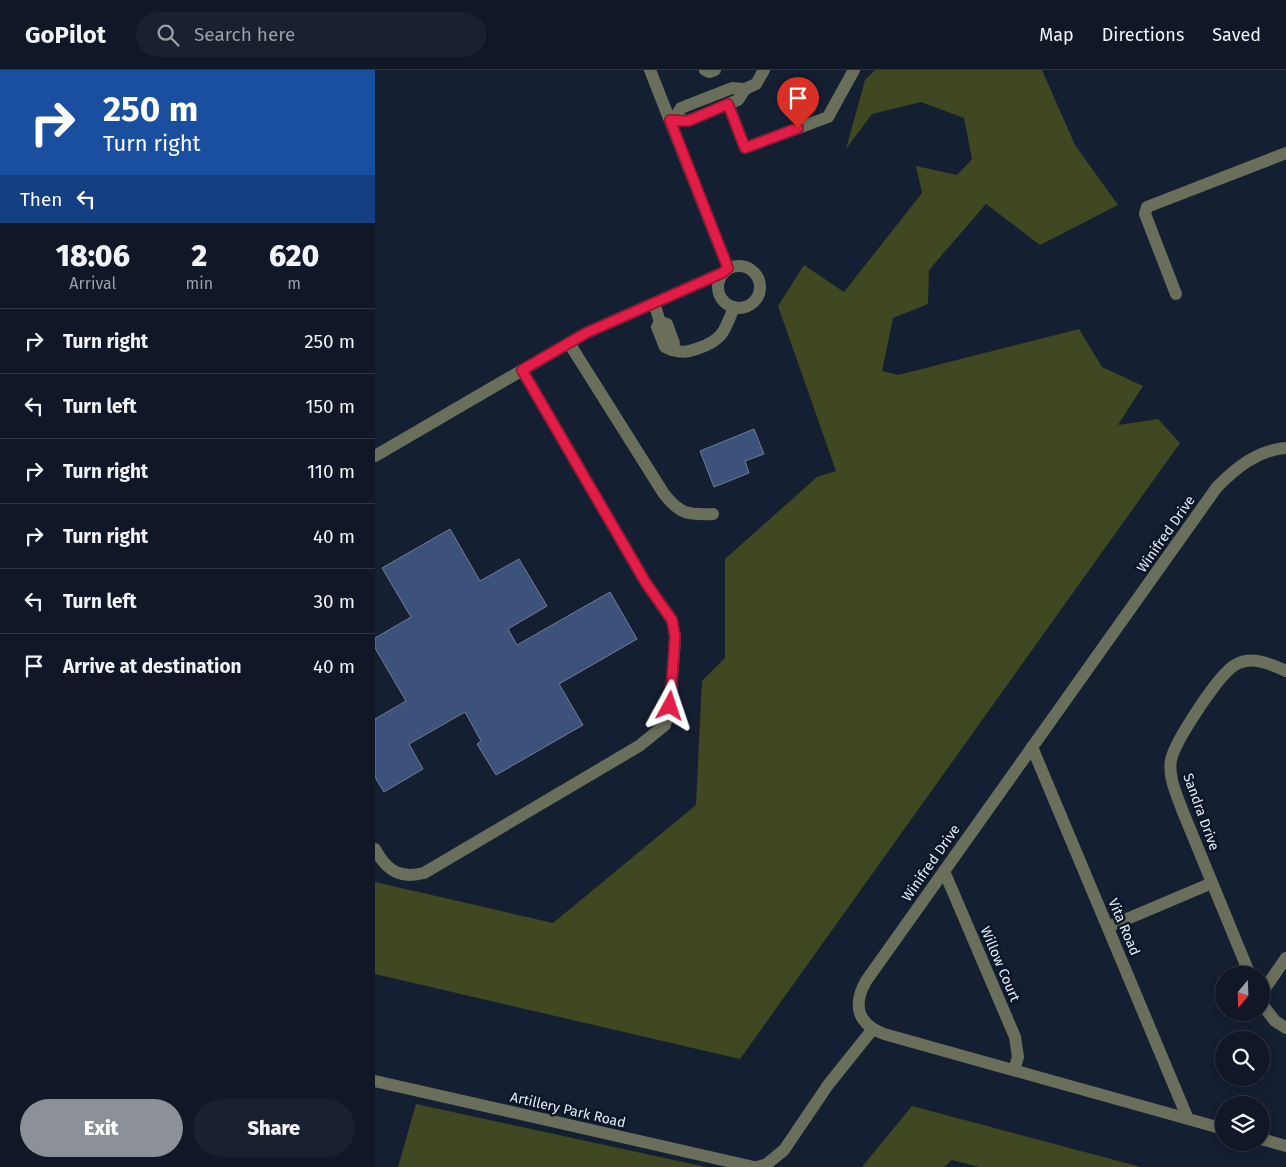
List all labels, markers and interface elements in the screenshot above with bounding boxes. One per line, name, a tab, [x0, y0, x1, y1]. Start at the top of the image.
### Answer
search box	[136, 12, 486, 57]
text: GoPilot	[25, 21, 106, 49]
icon: search	[154, 21, 182, 49]
text: Search here	[194, 23, 295, 46]
text: Map	[1039, 24, 1074, 46]
text: Directions	[1102, 24, 1184, 46]
text: Saved	[1212, 24, 1261, 46]
pin	[777, 77, 819, 128]
icon: arrive	[784, 84, 812, 112]
text: 250 m	[103, 88, 198, 130]
icon: right	[20, 90, 85, 155]
text: Turn right	[103, 130, 200, 157]
icon: left	[72, 185, 100, 213]
text: Then	[20, 188, 62, 211]
text: 18:06	[56, 238, 130, 274]
text: 2	[192, 238, 207, 274]
text: 620	[269, 238, 319, 274]
text: Arrival	[69, 274, 116, 293]
text: min	[186, 274, 213, 293]
text: m	[287, 274, 301, 293]
icon: right	[20, 327, 48, 355]
text: Turn right	[63, 330, 148, 353]
text: 250 m	[304, 330, 355, 353]
icon: left	[20, 392, 48, 420]
text: Turn left	[63, 395, 137, 418]
text: 150 m	[305, 395, 355, 418]
icon: right	[20, 457, 48, 485]
text: Turn right	[63, 460, 148, 483]
text: 110 m	[307, 460, 355, 483]
street label: Winifred Drive	[1133, 492, 1199, 576]
icon: right	[20, 522, 48, 550]
text: Turn right	[63, 525, 148, 548]
text: 40 m	[313, 525, 355, 548]
icon: left	[20, 587, 48, 615]
text: Turn left	[63, 590, 137, 613]
text: 30 m	[314, 590, 355, 613]
icon: arrive	[20, 652, 48, 680]
text: Arrive at destination	[63, 655, 242, 678]
text: 40 m	[313, 655, 355, 678]
position arrow	[643, 679, 695, 731]
street label: Sandra Drive	[1179, 771, 1223, 853]
street label: Winifred Drive	[898, 821, 964, 905]
street label: Vita Road	[1104, 896, 1144, 958]
street label: Willow Court	[977, 924, 1024, 1005]
north arrow	[1215, 966, 1270, 1021]
map controls	[1215, 966, 1270, 1151]
button: search	[1215, 1031, 1270, 1086]
street label: Artillery Park Road	[509, 1088, 627, 1132]
button: layers	[1215, 1096, 1270, 1151]
button: Exit	[20, 1099, 183, 1157]
button: Share	[193, 1099, 355, 1157]

